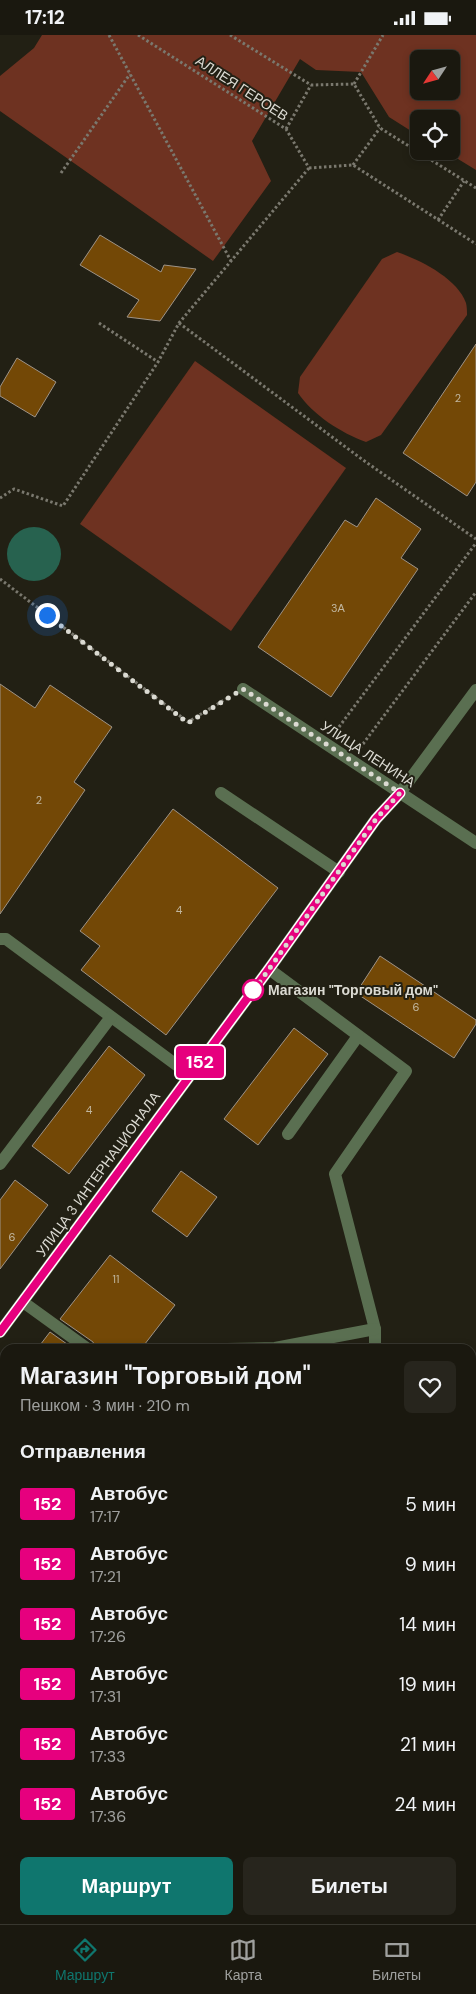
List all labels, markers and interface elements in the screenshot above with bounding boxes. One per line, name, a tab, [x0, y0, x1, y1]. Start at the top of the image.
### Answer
text: 17:12	[25, 5, 65, 30]
north arrow	[410, 50, 460, 100]
map controls	[410, 50, 460, 160]
street label: АЛЛЕЯ ГЕРОЕВ	[192, 51, 292, 125]
button: locate	[410, 110, 460, 160]
house number: 2	[455, 391, 461, 405]
house number: 3А	[331, 601, 346, 615]
your location	[35, 603, 60, 628]
street label: УЛИЦА ЛЕНИНА	[317, 717, 419, 792]
house number: 2	[36, 793, 42, 807]
house number: 4	[176, 903, 183, 917]
marker: Магазин "Торговый дом"	[242, 979, 264, 1001]
place label: Магазин "Торговый дом"	[268, 981, 438, 999]
house number: 6	[413, 1000, 420, 1014]
line badge: 152	[171, 1046, 229, 1078]
text: 152	[186, 1050, 214, 1074]
street label: УЛИЦА 3 ИНТЕРНАЦИОНАЛА	[32, 1087, 164, 1260]
house number: 4	[86, 1103, 93, 1117]
house number: 6	[9, 1230, 16, 1244]
house number: 11	[113, 1272, 119, 1286]
text: Магазин "Торговый дом"	[20, 1360, 311, 1391]
button: heart	[404, 1361, 456, 1413]
text: Пешком · 3 мин · 210 m	[20, 1395, 190, 1416]
text: Отправления	[20, 1439, 146, 1464]
text: Автобус	[90, 1481, 168, 1506]
text: 152	[33, 1492, 62, 1516]
text: 5 мин	[405, 1492, 456, 1517]
text: 17:17	[90, 1506, 120, 1527]
text: Автобус	[90, 1541, 168, 1566]
text: 152	[33, 1552, 62, 1576]
text: 9 мин	[405, 1552, 456, 1577]
text: 17:21	[90, 1566, 121, 1587]
text: Автобус	[90, 1601, 168, 1626]
text: 152	[33, 1612, 62, 1636]
text: 14 мин	[399, 1612, 456, 1637]
text: 17:26	[90, 1626, 126, 1647]
text: Автобус	[90, 1661, 168, 1686]
text: 152	[33, 1672, 62, 1696]
text: 19 мин	[399, 1672, 456, 1697]
text: 17:31	[90, 1686, 121, 1707]
text: Автобус	[90, 1721, 168, 1746]
text: 152	[33, 1732, 62, 1756]
text: 21 мин	[400, 1732, 456, 1757]
text: 17:33	[90, 1746, 126, 1767]
text: Автобус	[90, 1781, 168, 1806]
text: 152	[33, 1792, 62, 1816]
text: 24 мин	[395, 1792, 456, 1817]
text: 17:36	[90, 1806, 126, 1827]
button: Маршрут	[20, 1857, 233, 1915]
button: Билеты	[243, 1857, 456, 1915]
tab: Маршрут	[55, 1936, 115, 1984]
tab: Карта	[225, 1936, 262, 1984]
tab: Билеты	[372, 1936, 421, 1984]

